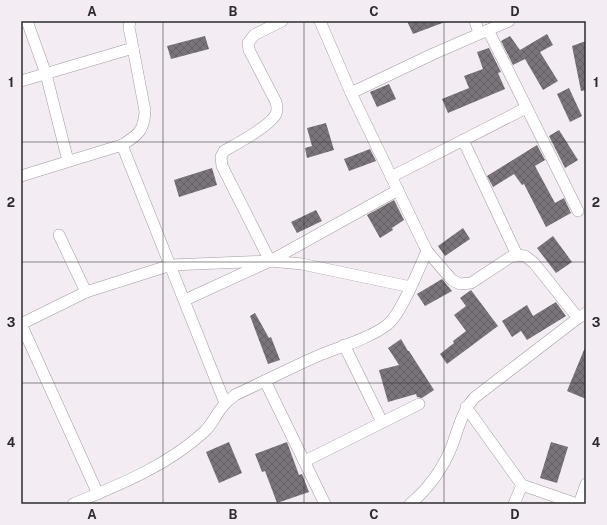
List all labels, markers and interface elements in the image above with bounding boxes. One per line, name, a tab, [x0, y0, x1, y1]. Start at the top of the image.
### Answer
text: A	[87, 4, 97, 19]
text: B	[229, 4, 238, 19]
text: C	[369, 4, 379, 19]
text: D	[510, 4, 520, 19]
text: 1	[8, 75, 14, 90]
text: 1	[593, 75, 599, 90]
text: 2	[7, 195, 15, 210]
text: 2	[592, 195, 600, 210]
text: 3	[7, 315, 16, 330]
text: 3	[592, 315, 601, 330]
text: 4	[7, 435, 16, 450]
text: 4	[592, 435, 601, 450]
text: A	[87, 507, 97, 522]
text: B	[229, 507, 238, 522]
text: C	[369, 507, 379, 522]
text: D	[510, 507, 520, 522]

